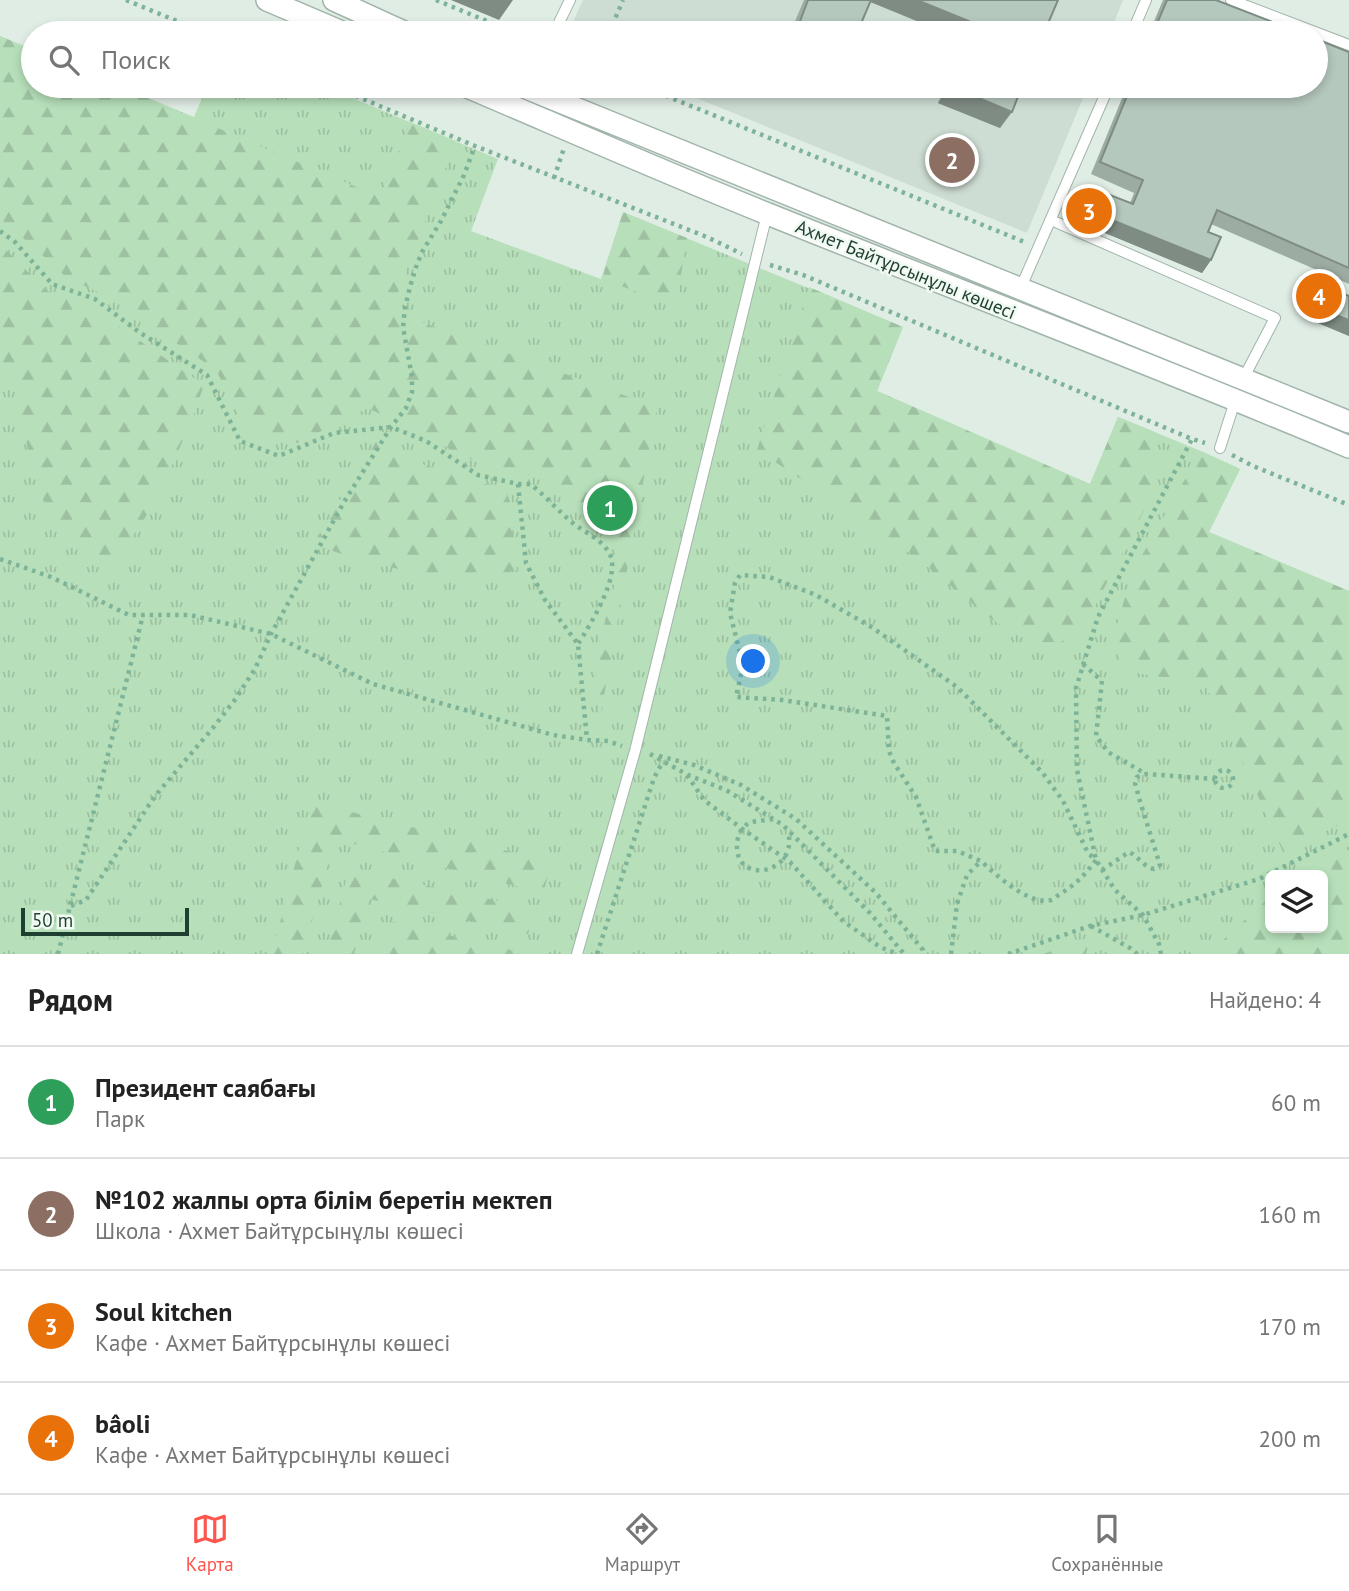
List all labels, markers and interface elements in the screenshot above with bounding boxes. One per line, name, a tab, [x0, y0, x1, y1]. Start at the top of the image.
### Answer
search box	[21, 21, 1328, 98]
icon: search	[45, 41, 83, 79]
text: Поиск	[101, 43, 170, 76]
pin: 2	[929, 134, 975, 186]
pin: 3	[1066, 185, 1112, 237]
street label: Ахмет Байтұрсынұлы көшесі	[792, 214, 1020, 324]
pin: 4	[1296, 270, 1342, 322]
pin: 1	[587, 482, 633, 534]
your location	[736, 644, 770, 678]
map controls	[1265, 870, 1328, 933]
button: layers	[1265, 870, 1328, 933]
scale bar	[21, 905, 189, 937]
text: 50 m	[32, 908, 73, 932]
text: Рядом	[28, 980, 113, 1019]
text: Найдено: 4	[1209, 985, 1321, 1014]
text: Президент саябағы	[95, 1071, 316, 1104]
text: 1	[44, 1088, 58, 1117]
text: 60 m	[1271, 1088, 1321, 1117]
text: Парк	[95, 1104, 145, 1133]
text: №102 жалпы орта білім беретін мектеп	[95, 1183, 553, 1216]
text: 2	[44, 1200, 58, 1229]
text: 160 m	[1259, 1200, 1321, 1229]
text: Школа · Ахмет Байтұрсынұлы көшесі	[95, 1216, 464, 1245]
text: Soul kitchen	[95, 1295, 232, 1328]
text: 3	[44, 1312, 58, 1341]
text: 170 m	[1259, 1312, 1321, 1341]
text: Кафе · Ахмет Байтұрсынұлы көшесі	[95, 1328, 451, 1357]
text: bâoli	[95, 1407, 150, 1440]
text: 4	[44, 1424, 58, 1453]
text: 200 m	[1259, 1424, 1321, 1453]
text: Кафе · Ахмет Байтұрсынұлы көшесі	[95, 1440, 451, 1469]
tab: Карта	[186, 1510, 234, 1576]
tab: Маршрут	[605, 1510, 680, 1576]
tab: Сохранённые	[1051, 1510, 1163, 1576]

